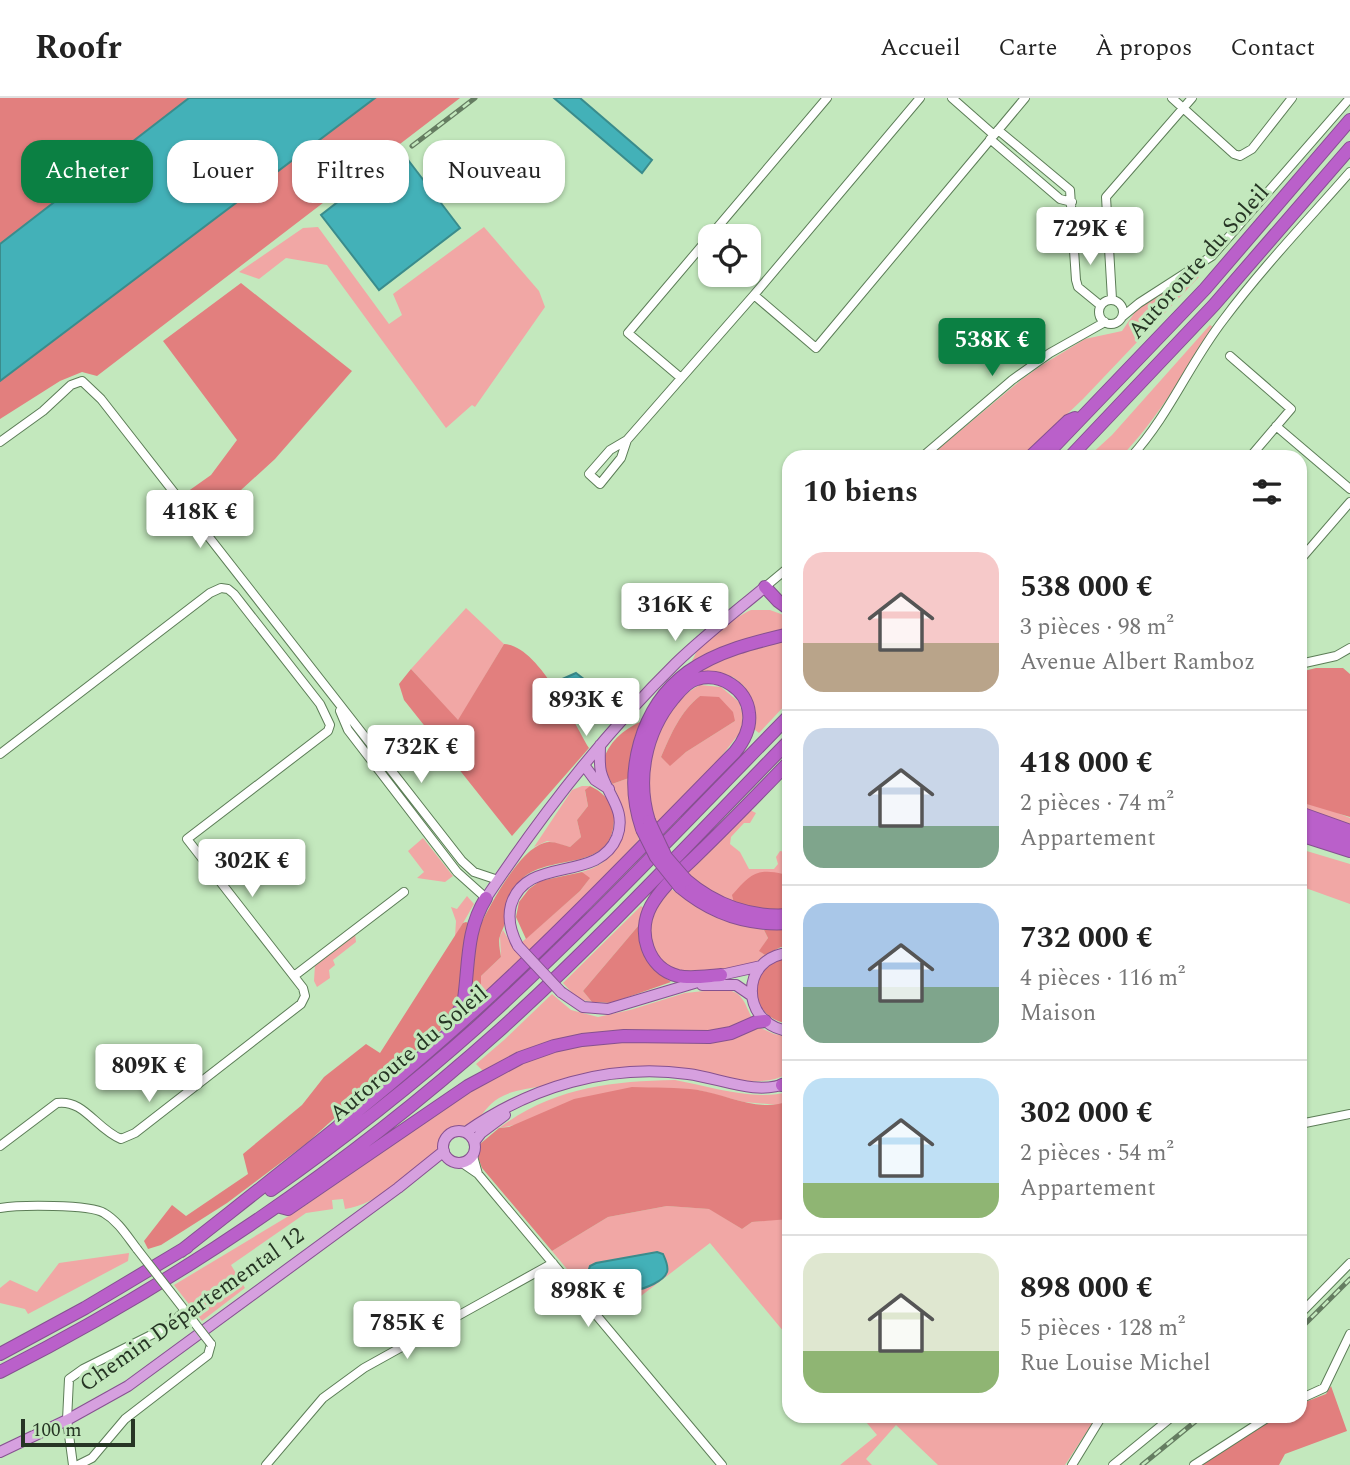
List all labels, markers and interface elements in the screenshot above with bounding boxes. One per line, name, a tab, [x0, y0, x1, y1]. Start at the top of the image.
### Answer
text: Roofr	[35, 23, 121, 73]
text: Accueil	[880, 30, 960, 66]
text: Carte	[998, 30, 1057, 66]
text: À propos	[1095, 30, 1192, 66]
text: Contact	[1230, 30, 1315, 66]
chip: Acheter	[21, 140, 153, 203]
chip: Louer	[167, 140, 278, 203]
chip: Filtres	[292, 140, 409, 203]
chip: Nouveau	[423, 140, 565, 203]
street label: Autoroute du Soleil	[1120, 177, 1278, 347]
pin: 729K €	[1033, 208, 1147, 267]
text: 729K €	[1052, 212, 1128, 247]
map controls	[698, 224, 761, 287]
button: locate	[698, 224, 761, 287]
pin: 538K €	[935, 318, 1049, 378]
text: 538K €	[954, 323, 1030, 358]
text: 10 biens	[803, 469, 918, 515]
icon: filters	[1248, 473, 1286, 511]
pin: 418K €	[143, 490, 257, 550]
text: 418K €	[162, 495, 238, 530]
text: 538 000 €	[1020, 564, 1153, 610]
icon: home	[859, 580, 943, 664]
pin: 316K €	[618, 584, 732, 643]
text: 316K €	[637, 588, 713, 623]
text: 3 pièces · 98 m²	[1020, 610, 1174, 645]
text: Avenue Albert Ramboz	[1020, 645, 1255, 680]
pin: 893K €	[529, 678, 643, 738]
text: 893K €	[548, 683, 624, 718]
pin: 732K €	[364, 726, 478, 785]
text: 732K €	[383, 730, 459, 765]
text: 418 000 €	[1020, 740, 1153, 786]
icon: home	[859, 756, 943, 840]
text: 2 pièces · 74 m²	[1020, 786, 1174, 821]
text: Appartement	[1020, 821, 1156, 856]
pin: 302K €	[195, 840, 309, 899]
text: 302K €	[214, 844, 290, 879]
text: 732 000 €	[1020, 915, 1153, 961]
icon: home	[859, 931, 943, 1015]
text: 4 pièces · 116 m²	[1020, 961, 1185, 996]
street label: Autoroute du Soleil	[322, 977, 496, 1131]
text: Maison	[1020, 996, 1096, 1031]
pin: 809K €	[92, 1044, 206, 1104]
text: 809K €	[111, 1049, 187, 1084]
text: 302 000 €	[1020, 1090, 1153, 1136]
icon: home	[859, 1106, 943, 1190]
text: 2 pièces · 54 m²	[1020, 1136, 1174, 1171]
text: Appartement	[1020, 1171, 1156, 1206]
street label: Chemin Départemental 12	[72, 1219, 312, 1401]
text: 898 000 €	[1020, 1265, 1153, 1311]
pin: 898K €	[531, 1270, 645, 1329]
text: 898K €	[550, 1274, 626, 1309]
icon: home	[859, 1281, 943, 1365]
pin: 785K €	[350, 1302, 464, 1361]
text: 785K €	[369, 1306, 445, 1341]
text: 5 pièces · 128 m²	[1020, 1311, 1185, 1346]
text: Rue Louise Michel	[1020, 1346, 1210, 1381]
scale bar	[21, 1416, 135, 1448]
text: 100 m	[32, 1416, 82, 1445]

